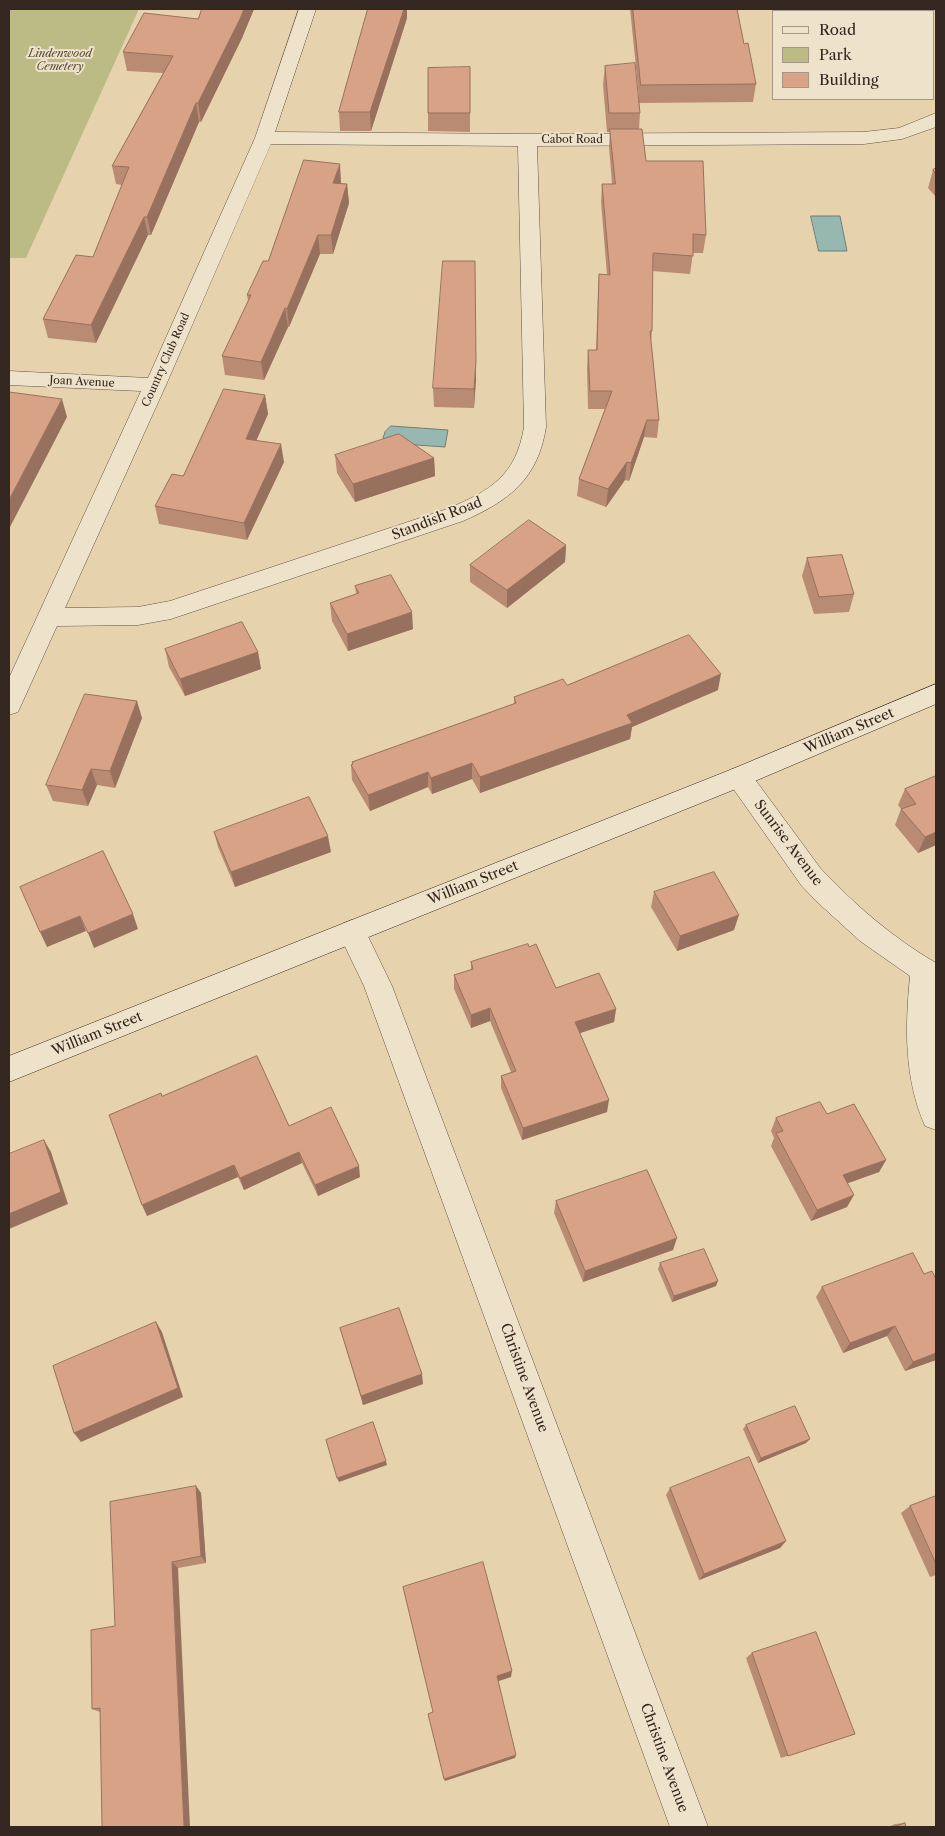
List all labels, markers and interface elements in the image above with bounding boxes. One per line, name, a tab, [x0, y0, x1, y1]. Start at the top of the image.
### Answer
legend	[772, 10, 935, 100]
text: Road	[819, 20, 856, 39]
text: Park	[819, 45, 852, 64]
park label: Lindenwood Cemetery	[28, 47, 92, 73]
text: Building	[819, 70, 879, 89]
street label: Cabot Road	[541, 133, 603, 147]
street label: Country Club Road	[139, 311, 193, 409]
street label: Joan Avenue	[49, 374, 115, 390]
street label: Standish Road	[389, 494, 485, 544]
street label: William Street	[802, 705, 896, 757]
street label: Sunrise Avenue	[750, 797, 826, 889]
street label: William Street	[425, 857, 521, 909]
street label: William Street	[49, 1008, 145, 1060]
street label: Christine Avenue	[496, 1321, 552, 1435]
street label: Christine Avenue	[636, 1701, 692, 1815]

